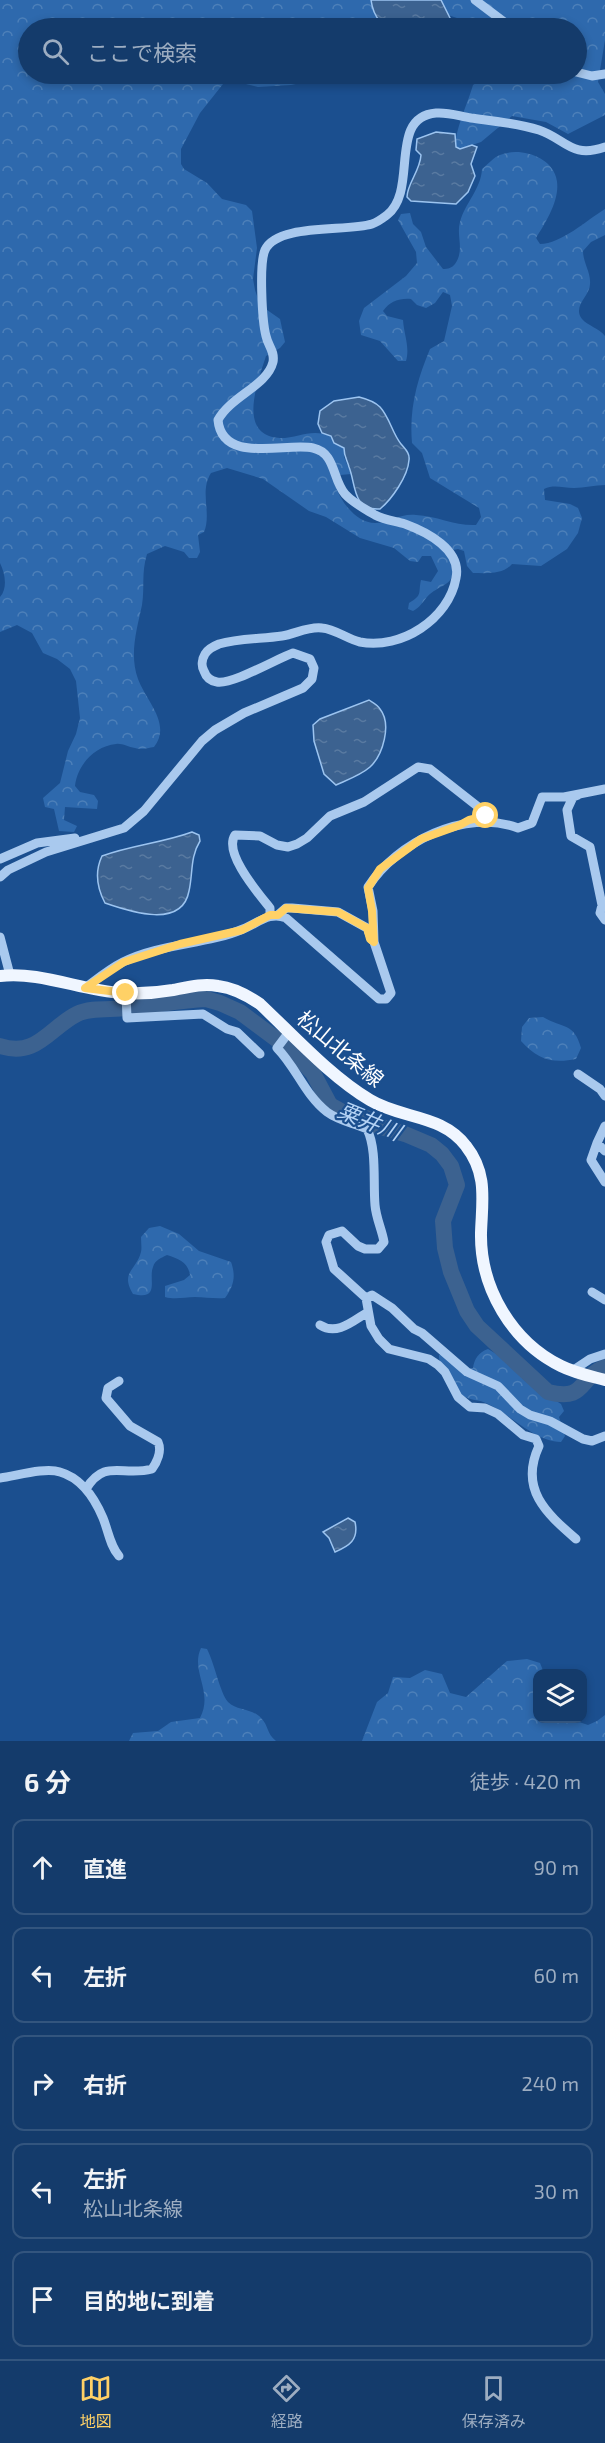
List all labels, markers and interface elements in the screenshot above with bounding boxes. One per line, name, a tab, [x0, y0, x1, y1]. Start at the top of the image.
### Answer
search box	[18, 18, 587, 84]
icon: search	[39, 35, 72, 68]
text: ここで検索	[87, 39, 197, 65]
route start	[472, 802, 498, 828]
route end	[112, 979, 138, 1005]
street label: 松山北条線	[293, 1005, 389, 1091]
water label: 粟井川	[335, 1096, 407, 1145]
map controls	[533, 1669, 587, 1723]
button: layers	[533, 1669, 587, 1723]
text: 6 分	[24, 1766, 71, 1797]
text: 徒歩 · 420 m	[470, 1769, 581, 1793]
icon: ahead	[26, 1851, 59, 1884]
text: 直進	[83, 1855, 127, 1881]
text: 90 m	[534, 1855, 579, 1879]
icon: left	[26, 1959, 59, 1992]
text: 左折	[83, 1963, 127, 1989]
text: 60 m	[534, 1963, 579, 1987]
icon: right	[26, 2067, 59, 2100]
text: 右折	[83, 2071, 127, 2097]
text: 240 m	[521, 2071, 579, 2095]
text: 左折	[83, 2165, 127, 2191]
icon: left	[26, 2175, 59, 2208]
text: 30 m	[534, 2179, 579, 2203]
text: 松山北条線	[83, 2196, 183, 2220]
icon: arrive	[26, 2283, 59, 2316]
text: 目的地に到着	[83, 2287, 215, 2313]
tab: 地図	[79, 2372, 112, 2432]
tab: 経路	[270, 2372, 303, 2432]
tab: 保存済み	[462, 2372, 526, 2432]

